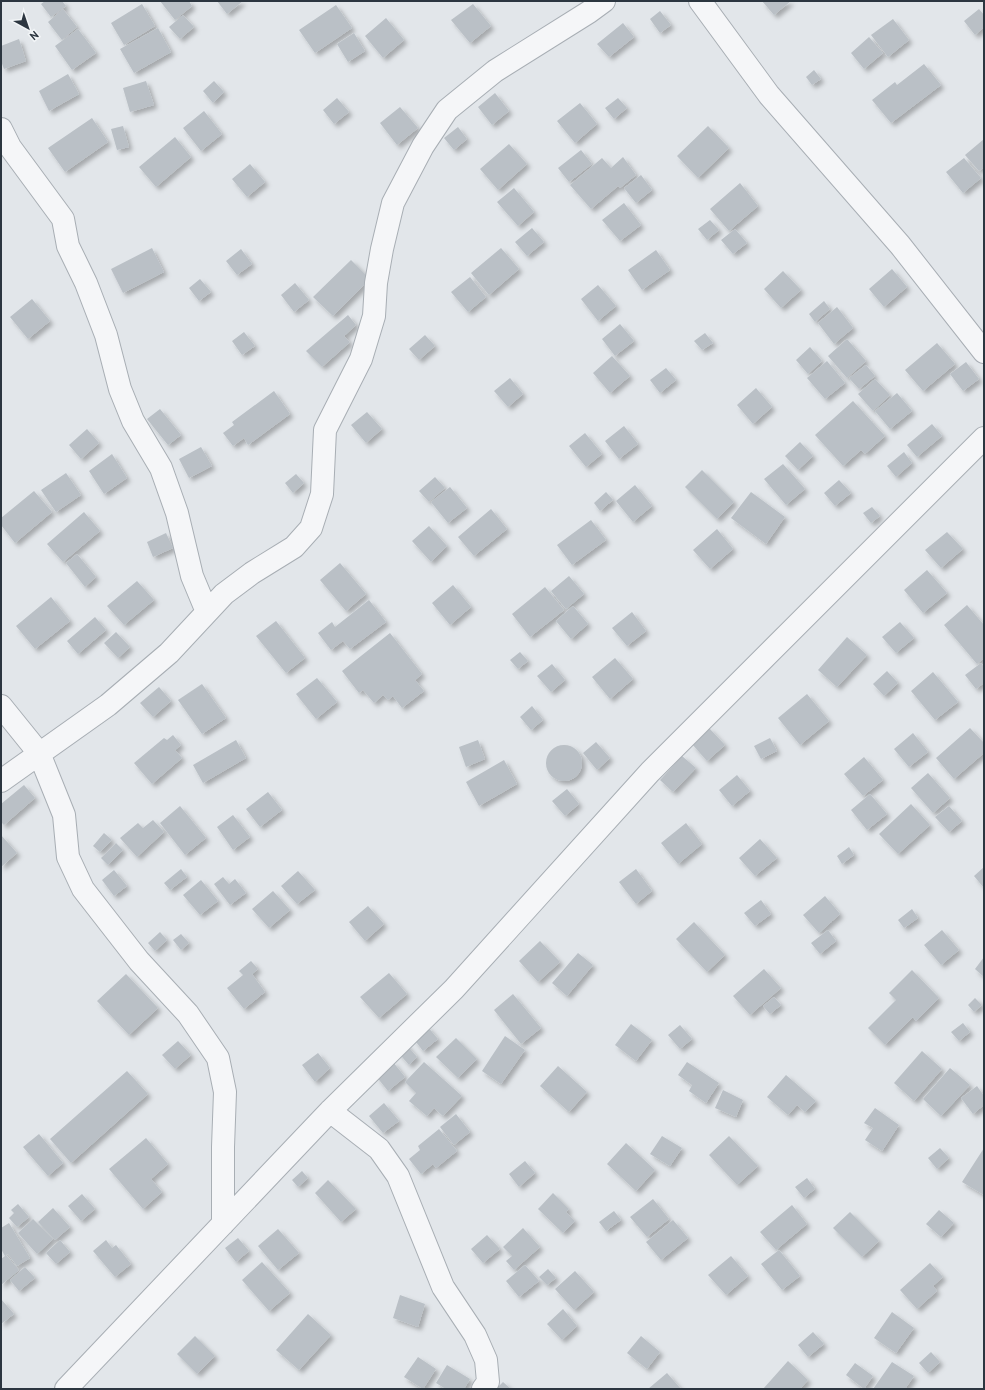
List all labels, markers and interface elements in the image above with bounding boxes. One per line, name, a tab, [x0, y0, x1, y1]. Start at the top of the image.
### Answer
north arrow	[8, 8, 48, 48]
text: N	[27, 28, 42, 43]

